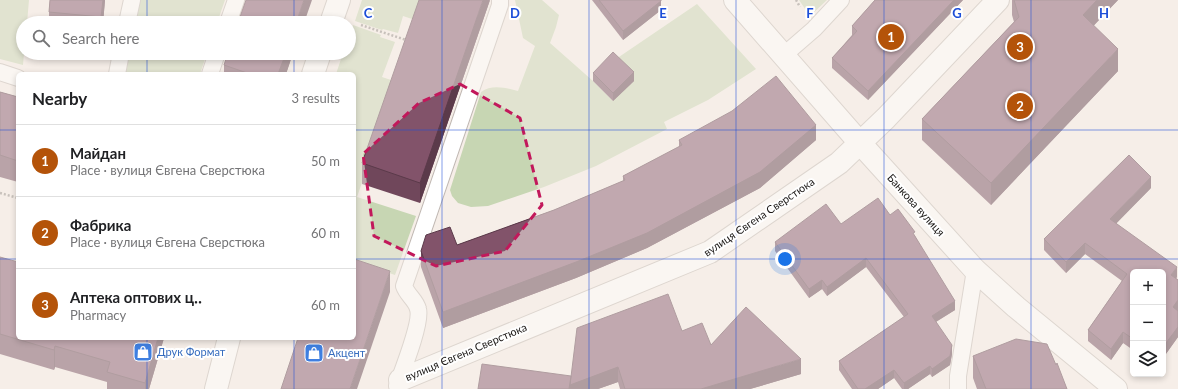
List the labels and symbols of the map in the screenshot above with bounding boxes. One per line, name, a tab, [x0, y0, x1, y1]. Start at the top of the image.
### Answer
text: C	[364, 5, 373, 21]
text: D	[510, 5, 520, 21]
text: E	[659, 5, 667, 21]
text: F	[806, 5, 814, 21]
text: G	[952, 5, 962, 21]
text: H	[1099, 5, 1109, 21]
pin: 1	[878, 22, 904, 52]
pin: 3	[1007, 32, 1033, 62]
pin: 2	[1007, 91, 1033, 121]
street label: Банкова вулиця	[885, 171, 948, 238]
street label: вулиця Євгена Сверстюка	[701, 175, 817, 259]
your location	[775, 249, 795, 269]
street label: вулиця Євгена Сверстюка	[403, 320, 529, 383]
shop icon: Друк Формат	[132, 341, 154, 363]
shop icon: Акцент	[303, 342, 325, 364]
place label: Друк Формат	[157, 345, 226, 358]
place label: Акцент	[328, 346, 366, 359]

